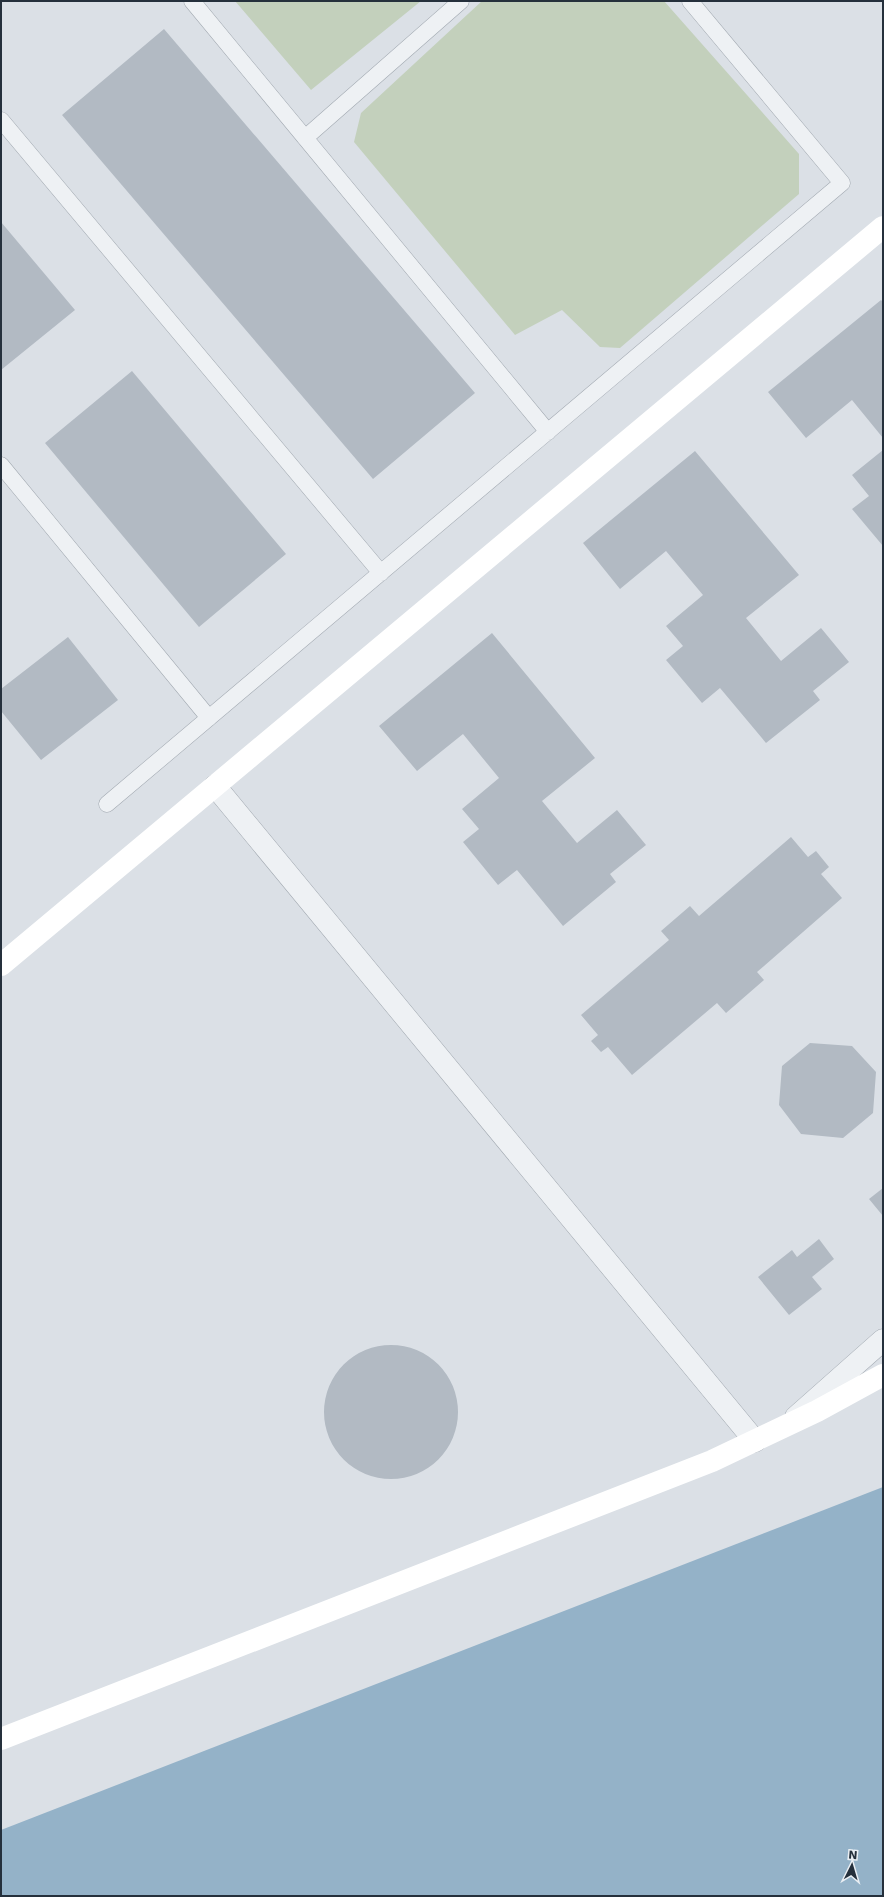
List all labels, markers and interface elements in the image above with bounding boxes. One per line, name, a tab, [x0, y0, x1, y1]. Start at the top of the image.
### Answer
north arrow	[832, 1845, 872, 1885]
text: N	[848, 1849, 858, 1862]

